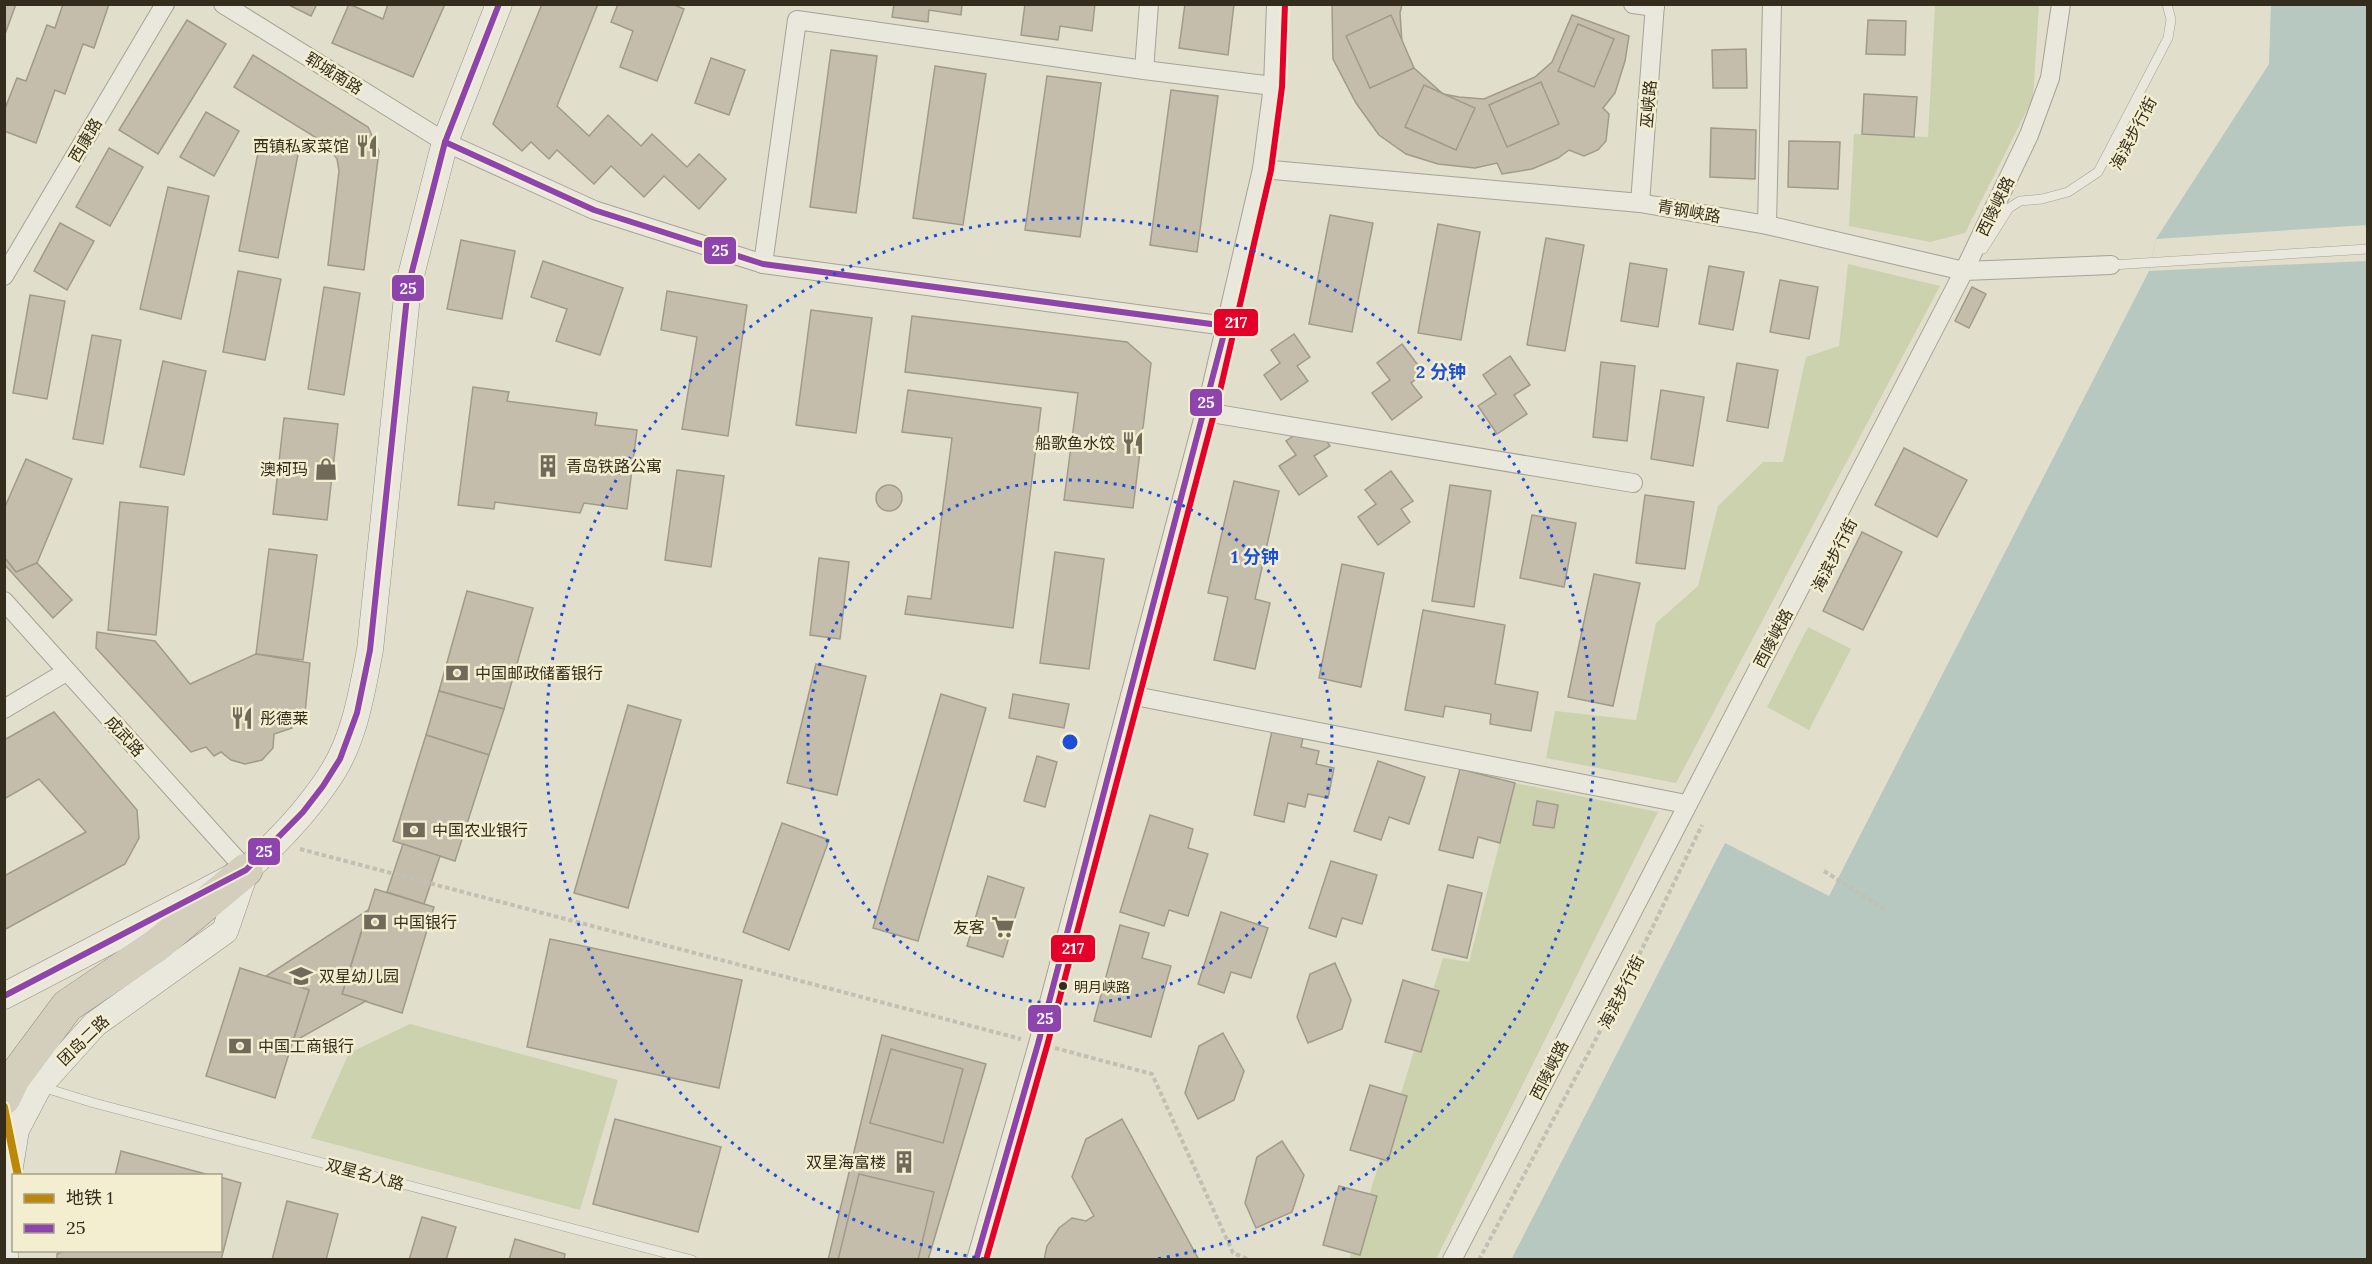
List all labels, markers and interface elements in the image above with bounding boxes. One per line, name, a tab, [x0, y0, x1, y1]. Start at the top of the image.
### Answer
street label: 郓城南路	[302, 48, 366, 98]
street label: 巫峡路	[1636, 79, 1660, 129]
street label: 海滨步行街	[2105, 93, 2161, 173]
street label: 西康路	[64, 114, 106, 166]
restaurant icon: 西镇私家菜馆	[354, 133, 380, 159]
place label: 西镇私家菜馆	[253, 136, 349, 156]
street label: 西陵峡路	[1972, 173, 2018, 239]
street label: 青钢峡路	[1656, 196, 1722, 226]
line badge: 25	[703, 236, 737, 265]
text: 25	[711, 240, 729, 260]
line badge: 25	[391, 274, 425, 302]
text: 25	[399, 278, 417, 298]
line badge: 217	[1213, 308, 1259, 337]
text: 217	[1225, 312, 1248, 332]
text: 2 分钟	[1416, 360, 1466, 383]
line badge: 25	[1189, 388, 1223, 417]
text: 25	[1197, 392, 1215, 412]
restaurant icon: 船歌鱼水饺	[1120, 430, 1146, 456]
place label: 船歌鱼水饺	[1035, 433, 1115, 453]
building icon: 青岛铁路公寓	[535, 453, 561, 479]
shop icon: 澳柯玛	[313, 456, 339, 482]
place label: 青岛铁路公寓	[566, 456, 662, 476]
place label: 澳柯玛	[260, 459, 308, 479]
street label: 海滨步行街	[1807, 515, 1861, 595]
text: 1 分钟	[1231, 545, 1279, 568]
street label: 西陵峡路	[1749, 605, 1797, 671]
bank icon: 中国邮政储蓄银行	[444, 660, 470, 686]
place label: 中国邮政储蓄银行	[475, 663, 603, 683]
restaurant icon: 彤德莱	[229, 705, 255, 731]
place label: 彤德莱	[260, 708, 308, 728]
street label: 成武路	[102, 711, 148, 761]
centre of rings	[1060, 732, 1080, 752]
bank icon: 中国农业银行	[401, 817, 427, 843]
place label: 中国农业银行	[432, 820, 528, 840]
line badge: 25	[247, 837, 281, 866]
text: 25	[255, 841, 273, 861]
bank icon: 中国银行	[362, 909, 388, 935]
place label: 中国银行	[393, 912, 457, 932]
supermarket icon: 友客	[990, 914, 1016, 940]
place label: 友客	[953, 917, 985, 937]
line badge: 217	[1050, 934, 1096, 963]
text: 217	[1062, 938, 1085, 958]
street label: 海滨步行街	[1594, 952, 1648, 1032]
school or university icon: 双星幼儿园	[288, 963, 314, 989]
place label: 双星幼儿园	[319, 966, 399, 986]
place label: 明月峡路	[1074, 978, 1130, 996]
marker: 明月峡路	[1057, 980, 1069, 992]
line badge: 25	[1027, 1004, 1062, 1033]
text: 25	[1036, 1008, 1054, 1028]
street label: 团岛二路	[53, 1011, 113, 1069]
bank icon: 中国工商银行	[227, 1033, 253, 1059]
place label: 中国工商银行	[258, 1036, 354, 1056]
street label: 西陵峡路	[1526, 1037, 1572, 1103]
building icon: 双星海富楼	[891, 1149, 917, 1175]
place label: 双星海富楼	[806, 1152, 886, 1172]
street label: 双星名人路	[324, 1154, 406, 1194]
legend	[12, 1174, 222, 1252]
text: 地铁 1	[66, 1186, 113, 1209]
text: 25	[66, 1216, 85, 1239]

